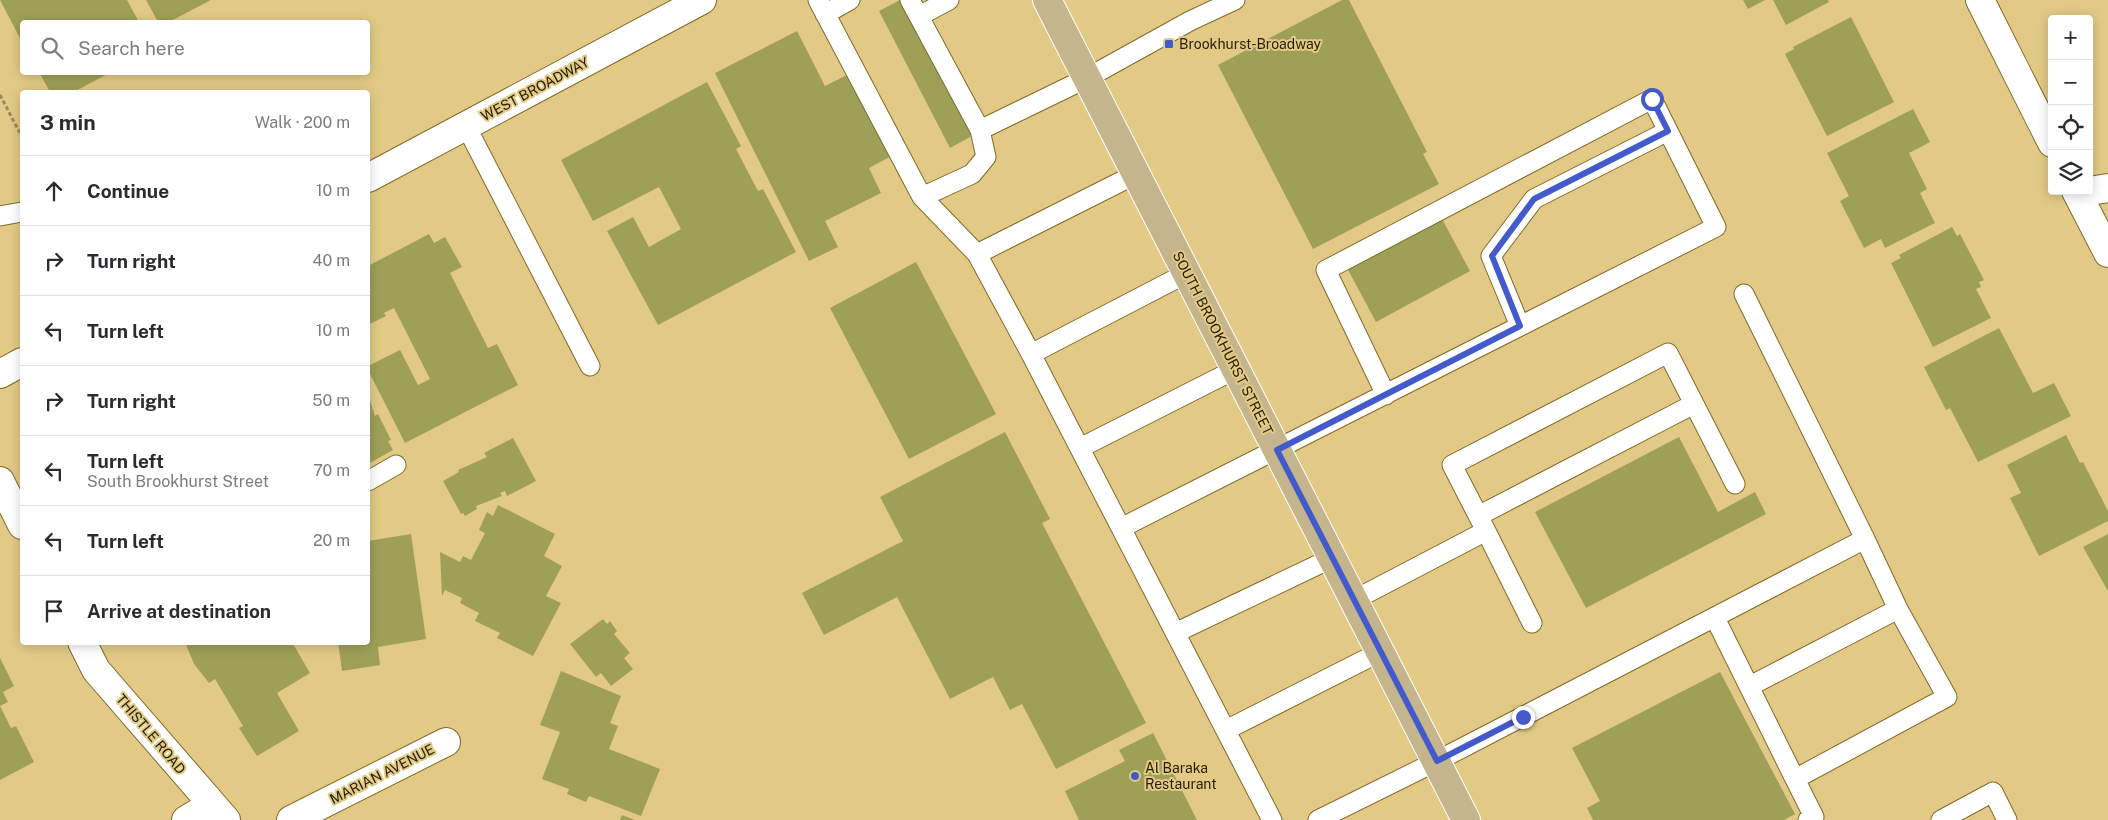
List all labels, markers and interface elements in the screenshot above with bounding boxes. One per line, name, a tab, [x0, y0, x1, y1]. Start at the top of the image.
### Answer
map controls	[2048, 15, 2093, 195]
button: +	[2048, 15, 2093, 60]
search box	[20, 20, 370, 75]
icon: search	[38, 34, 66, 62]
place label: Brookhurst-Broadway	[1179, 36, 1321, 52]
text: Search here	[78, 37, 185, 59]
marker: Brookhurst-Broadway	[1163, 38, 1175, 50]
street label: WEST BROADWAY	[478, 54, 592, 124]
button: −	[2048, 60, 2093, 105]
route start	[1641, 88, 1664, 111]
button: locate	[2048, 105, 2093, 150]
text: 3 min	[40, 110, 96, 135]
text: Walk · 200 m	[255, 113, 350, 132]
button: layers	[2048, 150, 2093, 195]
icon: ahead	[40, 177, 68, 205]
text: Continue	[87, 180, 169, 202]
text: 10 m	[316, 181, 350, 200]
icon: right	[40, 247, 68, 275]
street label: SOUTH BROOKHURST STREET	[1170, 249, 1276, 437]
text: Turn right	[87, 250, 176, 272]
text: 40 m	[312, 251, 350, 270]
icon: left	[40, 317, 68, 345]
text: Turn left	[87, 320, 164, 342]
text: 10 m	[316, 321, 350, 340]
icon: right	[40, 387, 68, 415]
text: Turn right	[87, 390, 176, 412]
text: 50 m	[312, 391, 350, 410]
text: Turn left	[87, 450, 164, 472]
icon: left	[40, 457, 68, 485]
text: 70 m	[313, 461, 350, 480]
text: South Brookhurst Street	[87, 472, 269, 491]
icon: left	[40, 527, 68, 555]
text: Turn left	[87, 530, 164, 552]
text: 20 m	[313, 531, 350, 550]
icon: arrive	[40, 597, 68, 625]
text: Arrive at destination	[87, 600, 271, 622]
street label: THISTLE ROAD	[113, 691, 189, 777]
route end	[1512, 706, 1535, 729]
street label: MARIAN AVENUE	[327, 741, 437, 807]
place label: Al Baraka Restaurant	[1145, 760, 1217, 792]
marker: Al Baraka Restaurant	[1129, 770, 1141, 782]

